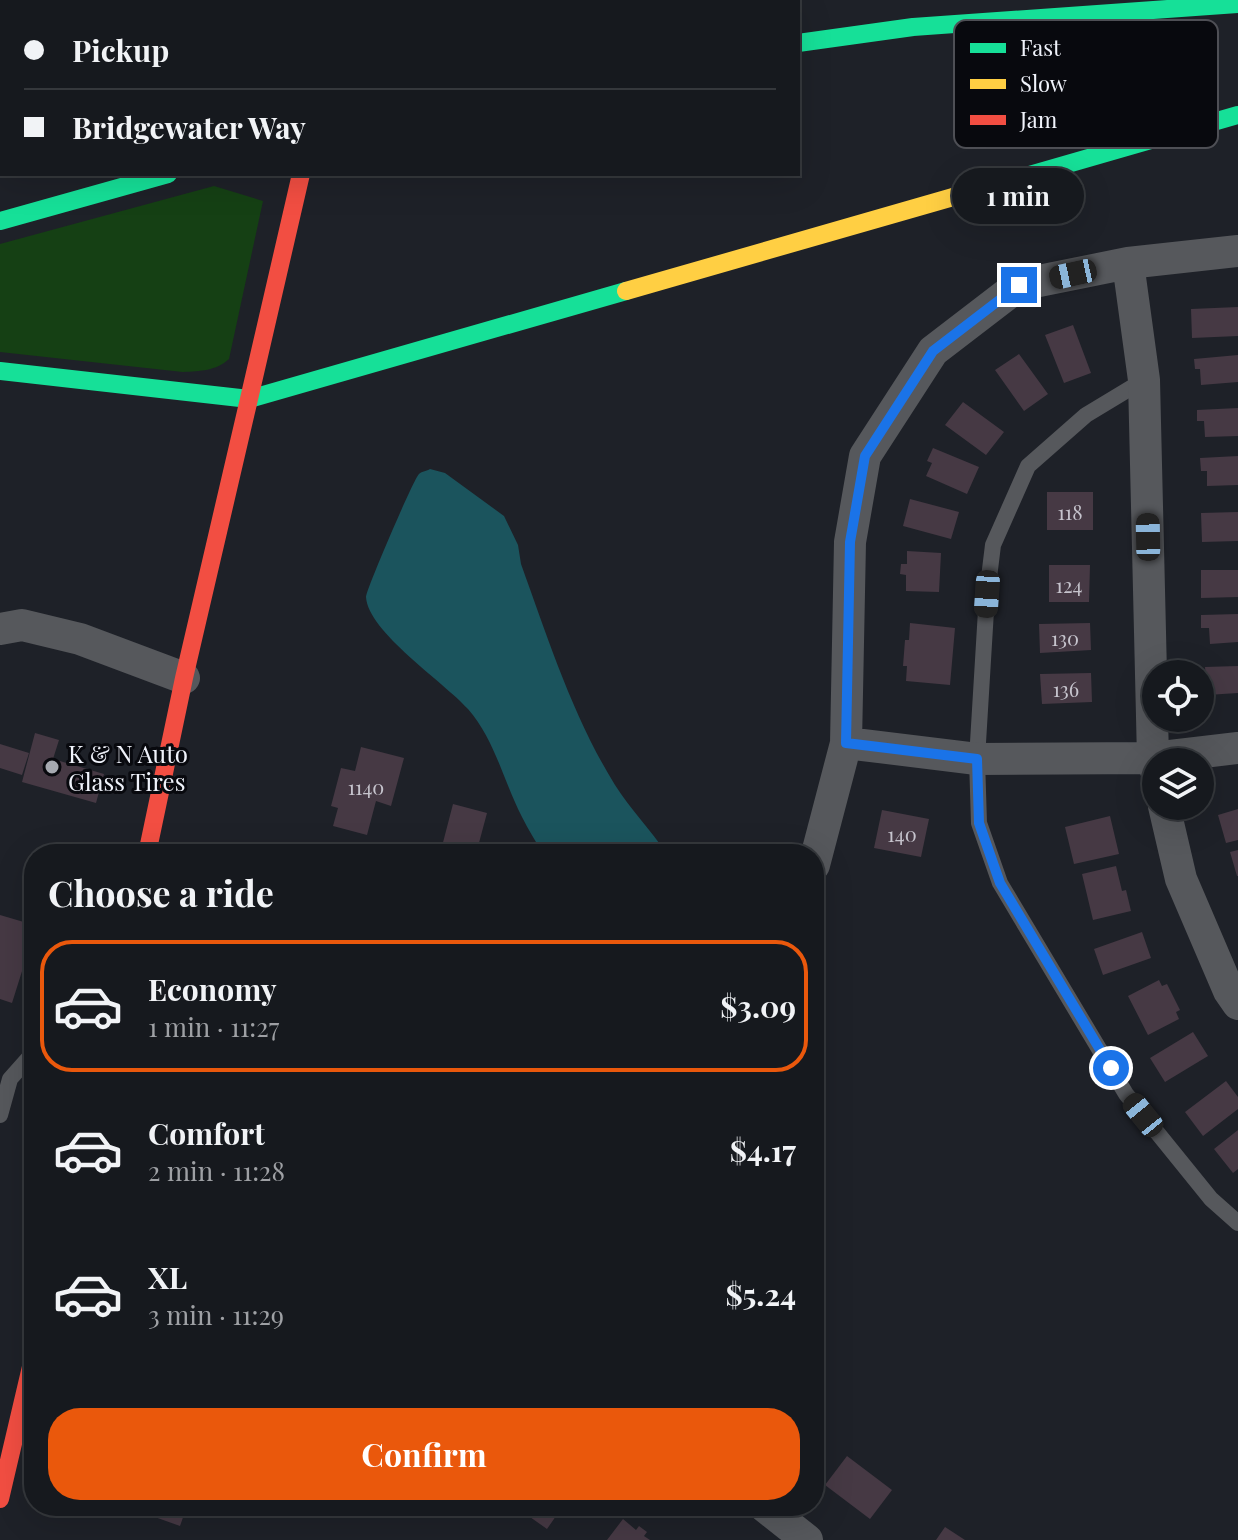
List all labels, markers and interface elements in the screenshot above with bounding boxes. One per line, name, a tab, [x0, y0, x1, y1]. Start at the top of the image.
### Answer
legend	[954, 20, 1218, 148]
text: Pickup	[72, 30, 169, 70]
text: Fast	[1020, 32, 1062, 62]
text: Slow	[1020, 68, 1067, 98]
text: Jam	[1019, 104, 1058, 134]
text: Bridgewater Way	[72, 107, 306, 147]
callout: 1 min	[953, 169, 1085, 225]
text: 1 min	[986, 178, 1050, 213]
car	[1047, 257, 1099, 291]
route end	[1001, 267, 1037, 303]
house number: 118	[1057, 498, 1083, 525]
car	[1136, 513, 1160, 561]
car	[973, 569, 1001, 619]
house number: 124	[1056, 571, 1083, 598]
house number: 130	[1051, 624, 1079, 651]
map controls	[1142, 660, 1214, 820]
button: locate	[1142, 660, 1214, 732]
house number: 136	[1053, 675, 1079, 702]
place label: K & N Auto Glass Tires	[68, 737, 188, 797]
button: layers	[1142, 748, 1214, 820]
marker: K & N Auto Glass Tires	[43, 758, 61, 776]
house number: 1140	[348, 773, 384, 800]
house number: 140	[887, 820, 917, 847]
text: Choose a ride	[48, 868, 274, 916]
text: Economy	[148, 969, 277, 1009]
icon: car	[52, 970, 124, 1042]
text: $3.09	[720, 986, 796, 1026]
text: 1 min · 11:27	[148, 1009, 279, 1044]
route start	[1093, 1050, 1129, 1086]
car	[1119, 1089, 1167, 1141]
text: Comfort	[148, 1113, 265, 1153]
icon: car	[52, 1114, 124, 1186]
text: $4.17	[730, 1130, 796, 1170]
text: 2 min · 11:28	[148, 1153, 285, 1188]
text: XL	[148, 1257, 187, 1297]
icon: car	[52, 1258, 124, 1330]
text: $5.24	[725, 1274, 796, 1314]
text: 3 min · 11:29	[148, 1297, 284, 1332]
button: Confirm	[48, 1408, 800, 1500]

